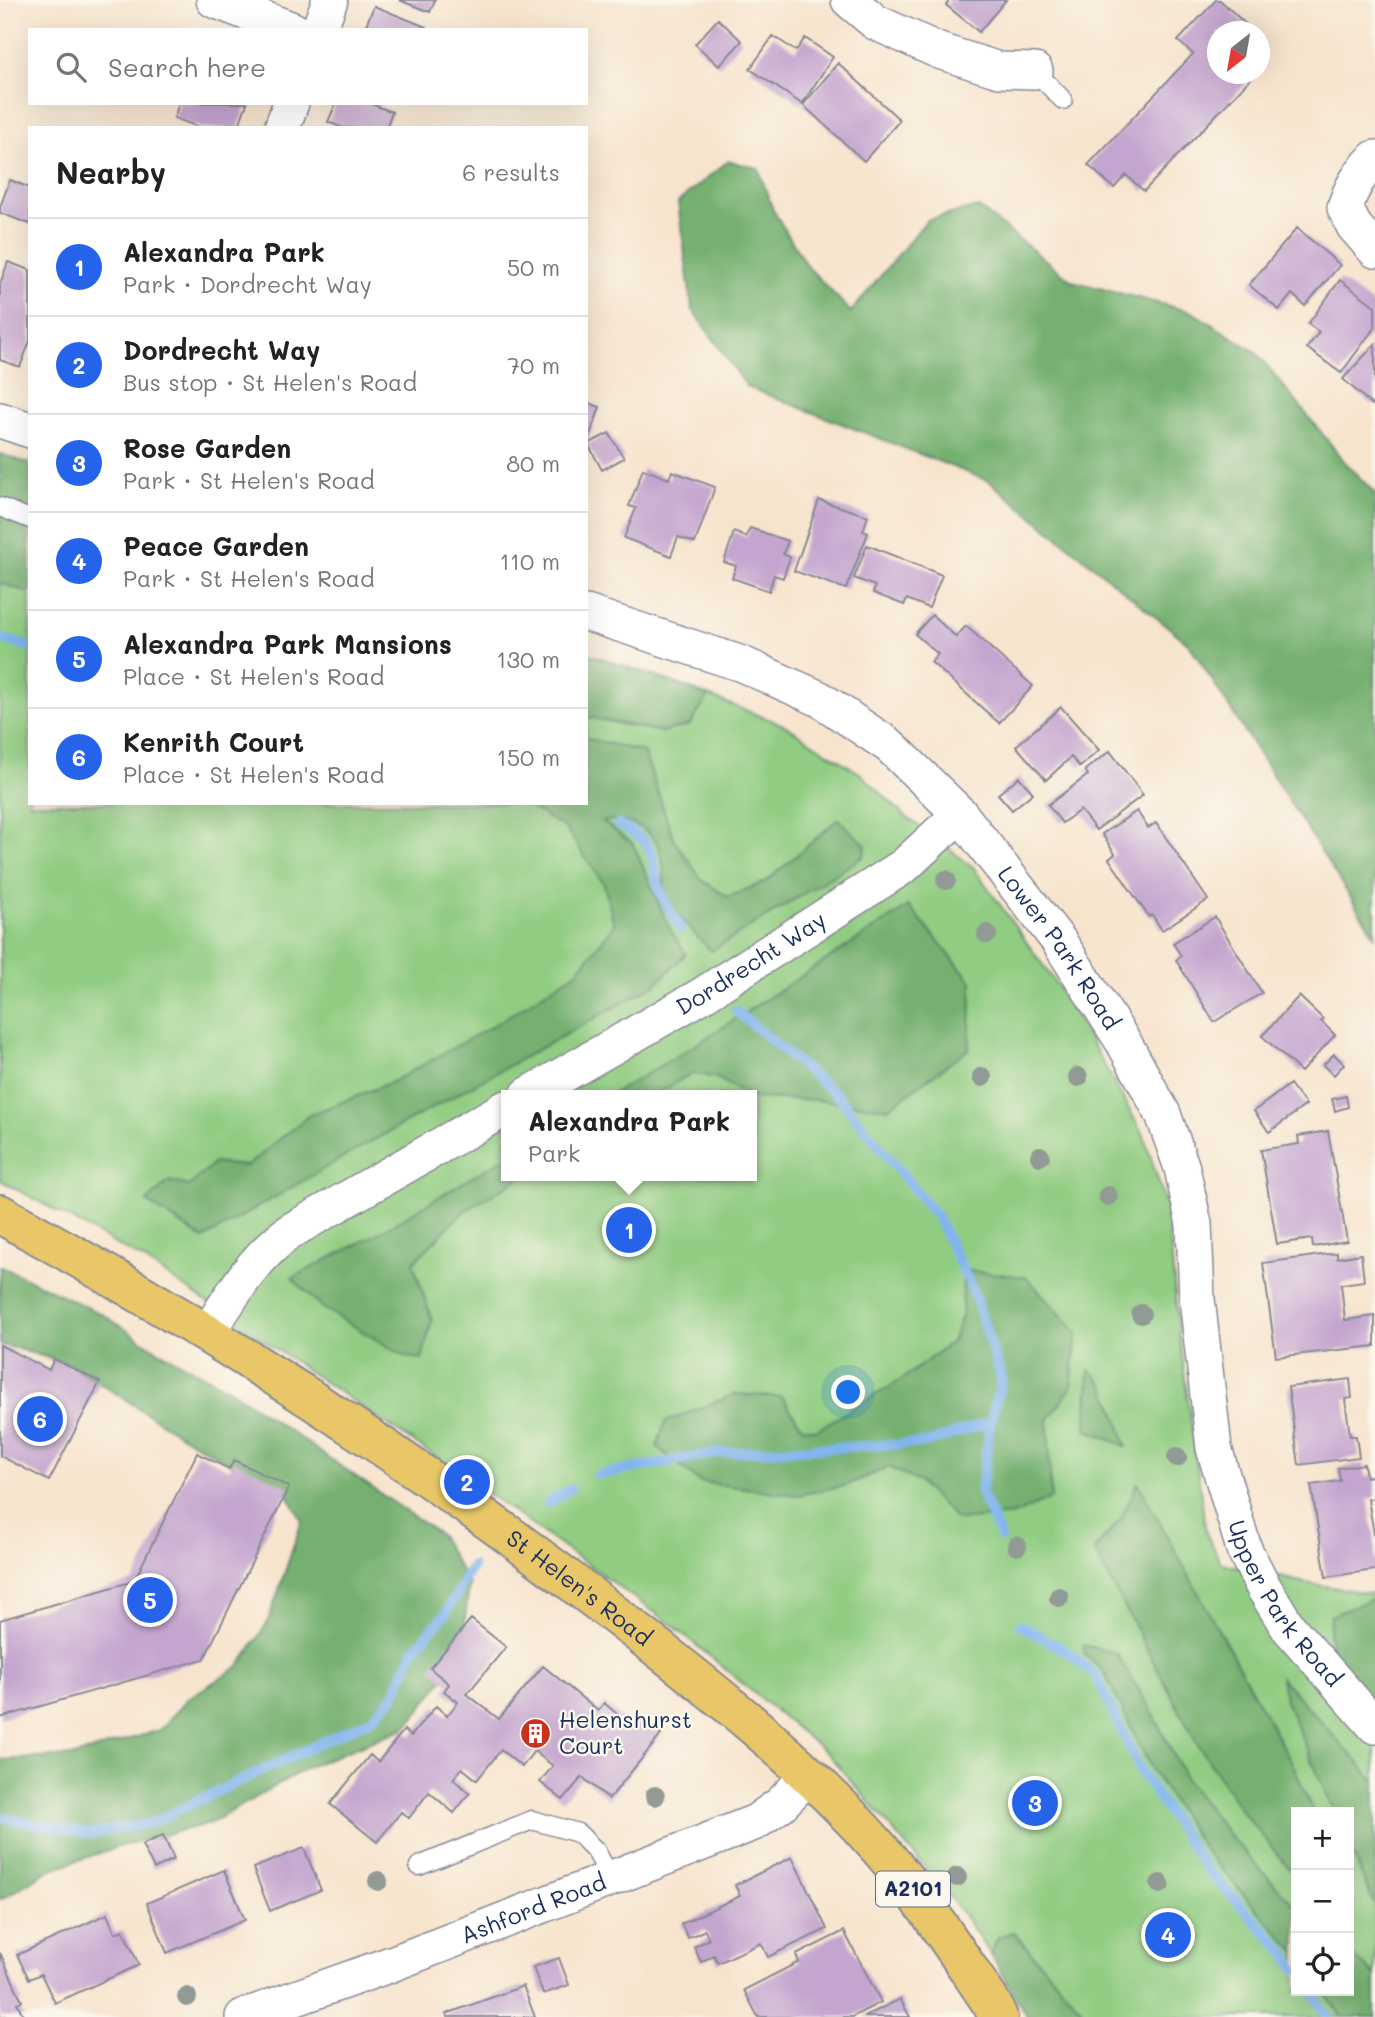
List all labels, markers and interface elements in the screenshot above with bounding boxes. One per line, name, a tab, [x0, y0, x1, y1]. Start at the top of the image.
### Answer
north arrow	[1207, 21, 1270, 84]
search box	[28, 28, 588, 105]
icon: search	[52, 48, 90, 86]
text: Search here	[108, 50, 266, 84]
text: Nearby	[56, 152, 166, 192]
text: 6 results	[462, 157, 560, 187]
text: Alexandra Park	[123, 235, 325, 269]
text: 1	[74, 252, 84, 282]
text: 50 m	[507, 252, 560, 282]
text: Park · Dordrecht Way	[123, 269, 372, 299]
text: Dordrecht Way	[123, 333, 320, 367]
text: 2	[73, 350, 85, 380]
text: 70 m	[507, 350, 560, 380]
text: Bus stop · St Helen's Road	[123, 367, 417, 397]
text: Rose Garden	[123, 431, 291, 465]
text: 3	[72, 448, 86, 478]
text: 80 m	[506, 448, 560, 478]
text: Park · St Helen's Road	[123, 465, 375, 495]
text: Peace Garden	[123, 529, 309, 563]
text: 4	[72, 546, 86, 576]
text: 110 m	[500, 546, 560, 576]
text: Park · St Helen's Road	[123, 563, 375, 593]
text: Alexandra Park Mansions	[123, 627, 452, 661]
text: 5	[72, 644, 86, 674]
text: 130 m	[496, 644, 560, 674]
text: Place · St Helen's Road	[123, 661, 384, 691]
text: Kenrith Court	[123, 725, 304, 759]
text: 6	[72, 742, 86, 772]
text: 150 m	[496, 742, 560, 772]
text: Place · St Helen's Road	[123, 759, 384, 789]
street label: Lower Park Road	[992, 859, 1127, 1035]
street label: Dordrecht Way	[670, 904, 831, 1021]
popup	[501, 1090, 757, 1181]
text: Alexandra Park	[528, 1104, 730, 1138]
text: Park	[528, 1138, 580, 1168]
pin: 1	[606, 1204, 652, 1256]
your location	[831, 1375, 865, 1409]
pin: 6	[17, 1393, 63, 1445]
pin: 2	[444, 1456, 490, 1508]
street label: Upper Park Road	[1222, 1516, 1349, 1692]
street label: St Helen's Road	[501, 1522, 658, 1652]
pin: 5	[127, 1574, 173, 1626]
place label: Helenshurst Court	[559, 1704, 692, 1760]
building icon: Helenshurst Court	[519, 1716, 553, 1750]
pin: 3	[1012, 1777, 1058, 1829]
map controls	[1291, 1807, 1354, 1996]
button: +	[1291, 1807, 1354, 1870]
street label: Ashford Road	[456, 1866, 610, 1950]
button: −	[1291, 1870, 1354, 1933]
road number: A2101	[876, 1871, 950, 1906]
pin: 4	[1145, 1909, 1191, 1961]
button: locate	[1291, 1933, 1354, 1996]

